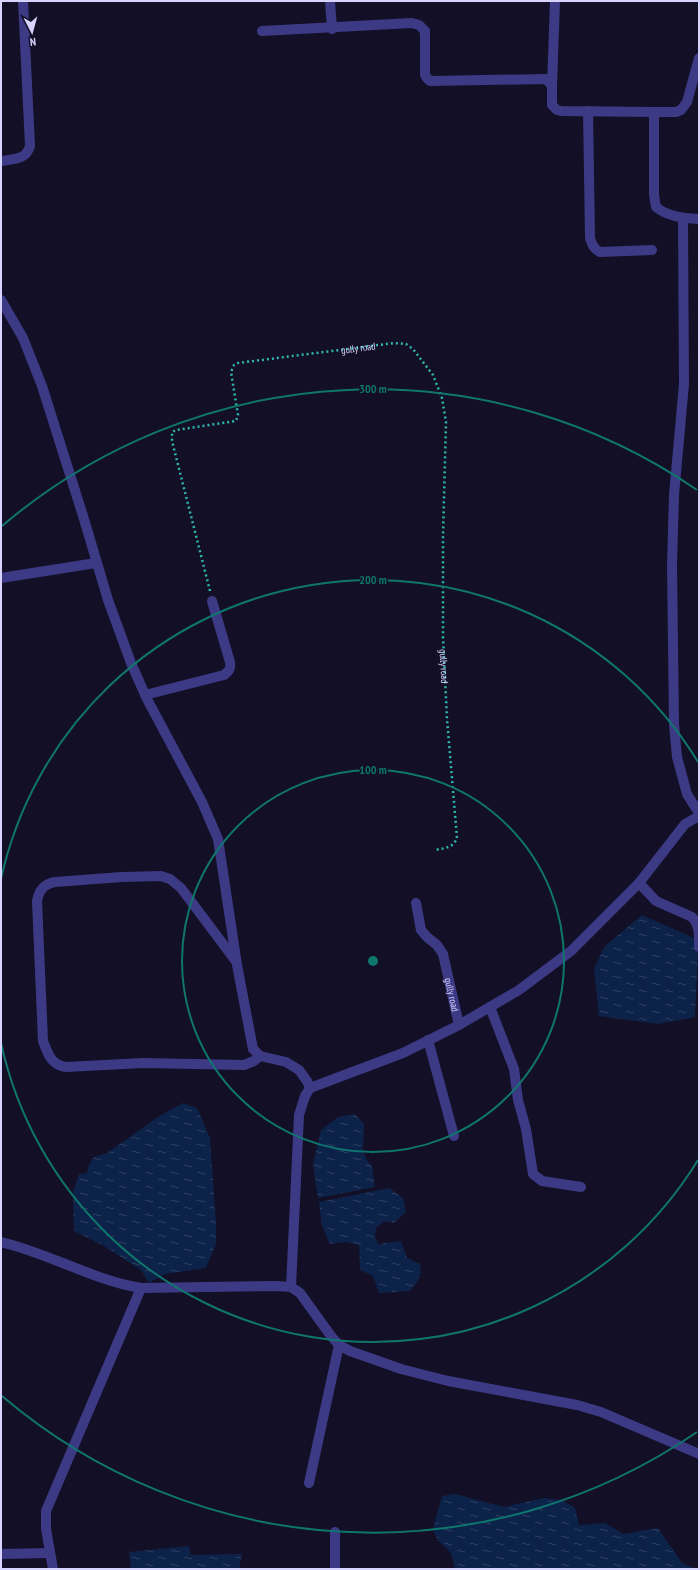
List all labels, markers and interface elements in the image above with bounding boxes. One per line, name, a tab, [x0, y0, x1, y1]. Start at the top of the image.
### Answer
north arrow	[12, 12, 52, 52]
text: N	[29, 35, 37, 49]
street label: gully road	[340, 339, 376, 357]
text: 300 m	[359, 381, 387, 396]
text: 200 m	[359, 572, 387, 587]
street label: gully road	[437, 649, 451, 684]
text: 100 m	[359, 762, 387, 777]
centre of rings	[366, 954, 380, 968]
street label: gully road	[442, 977, 462, 1013]

